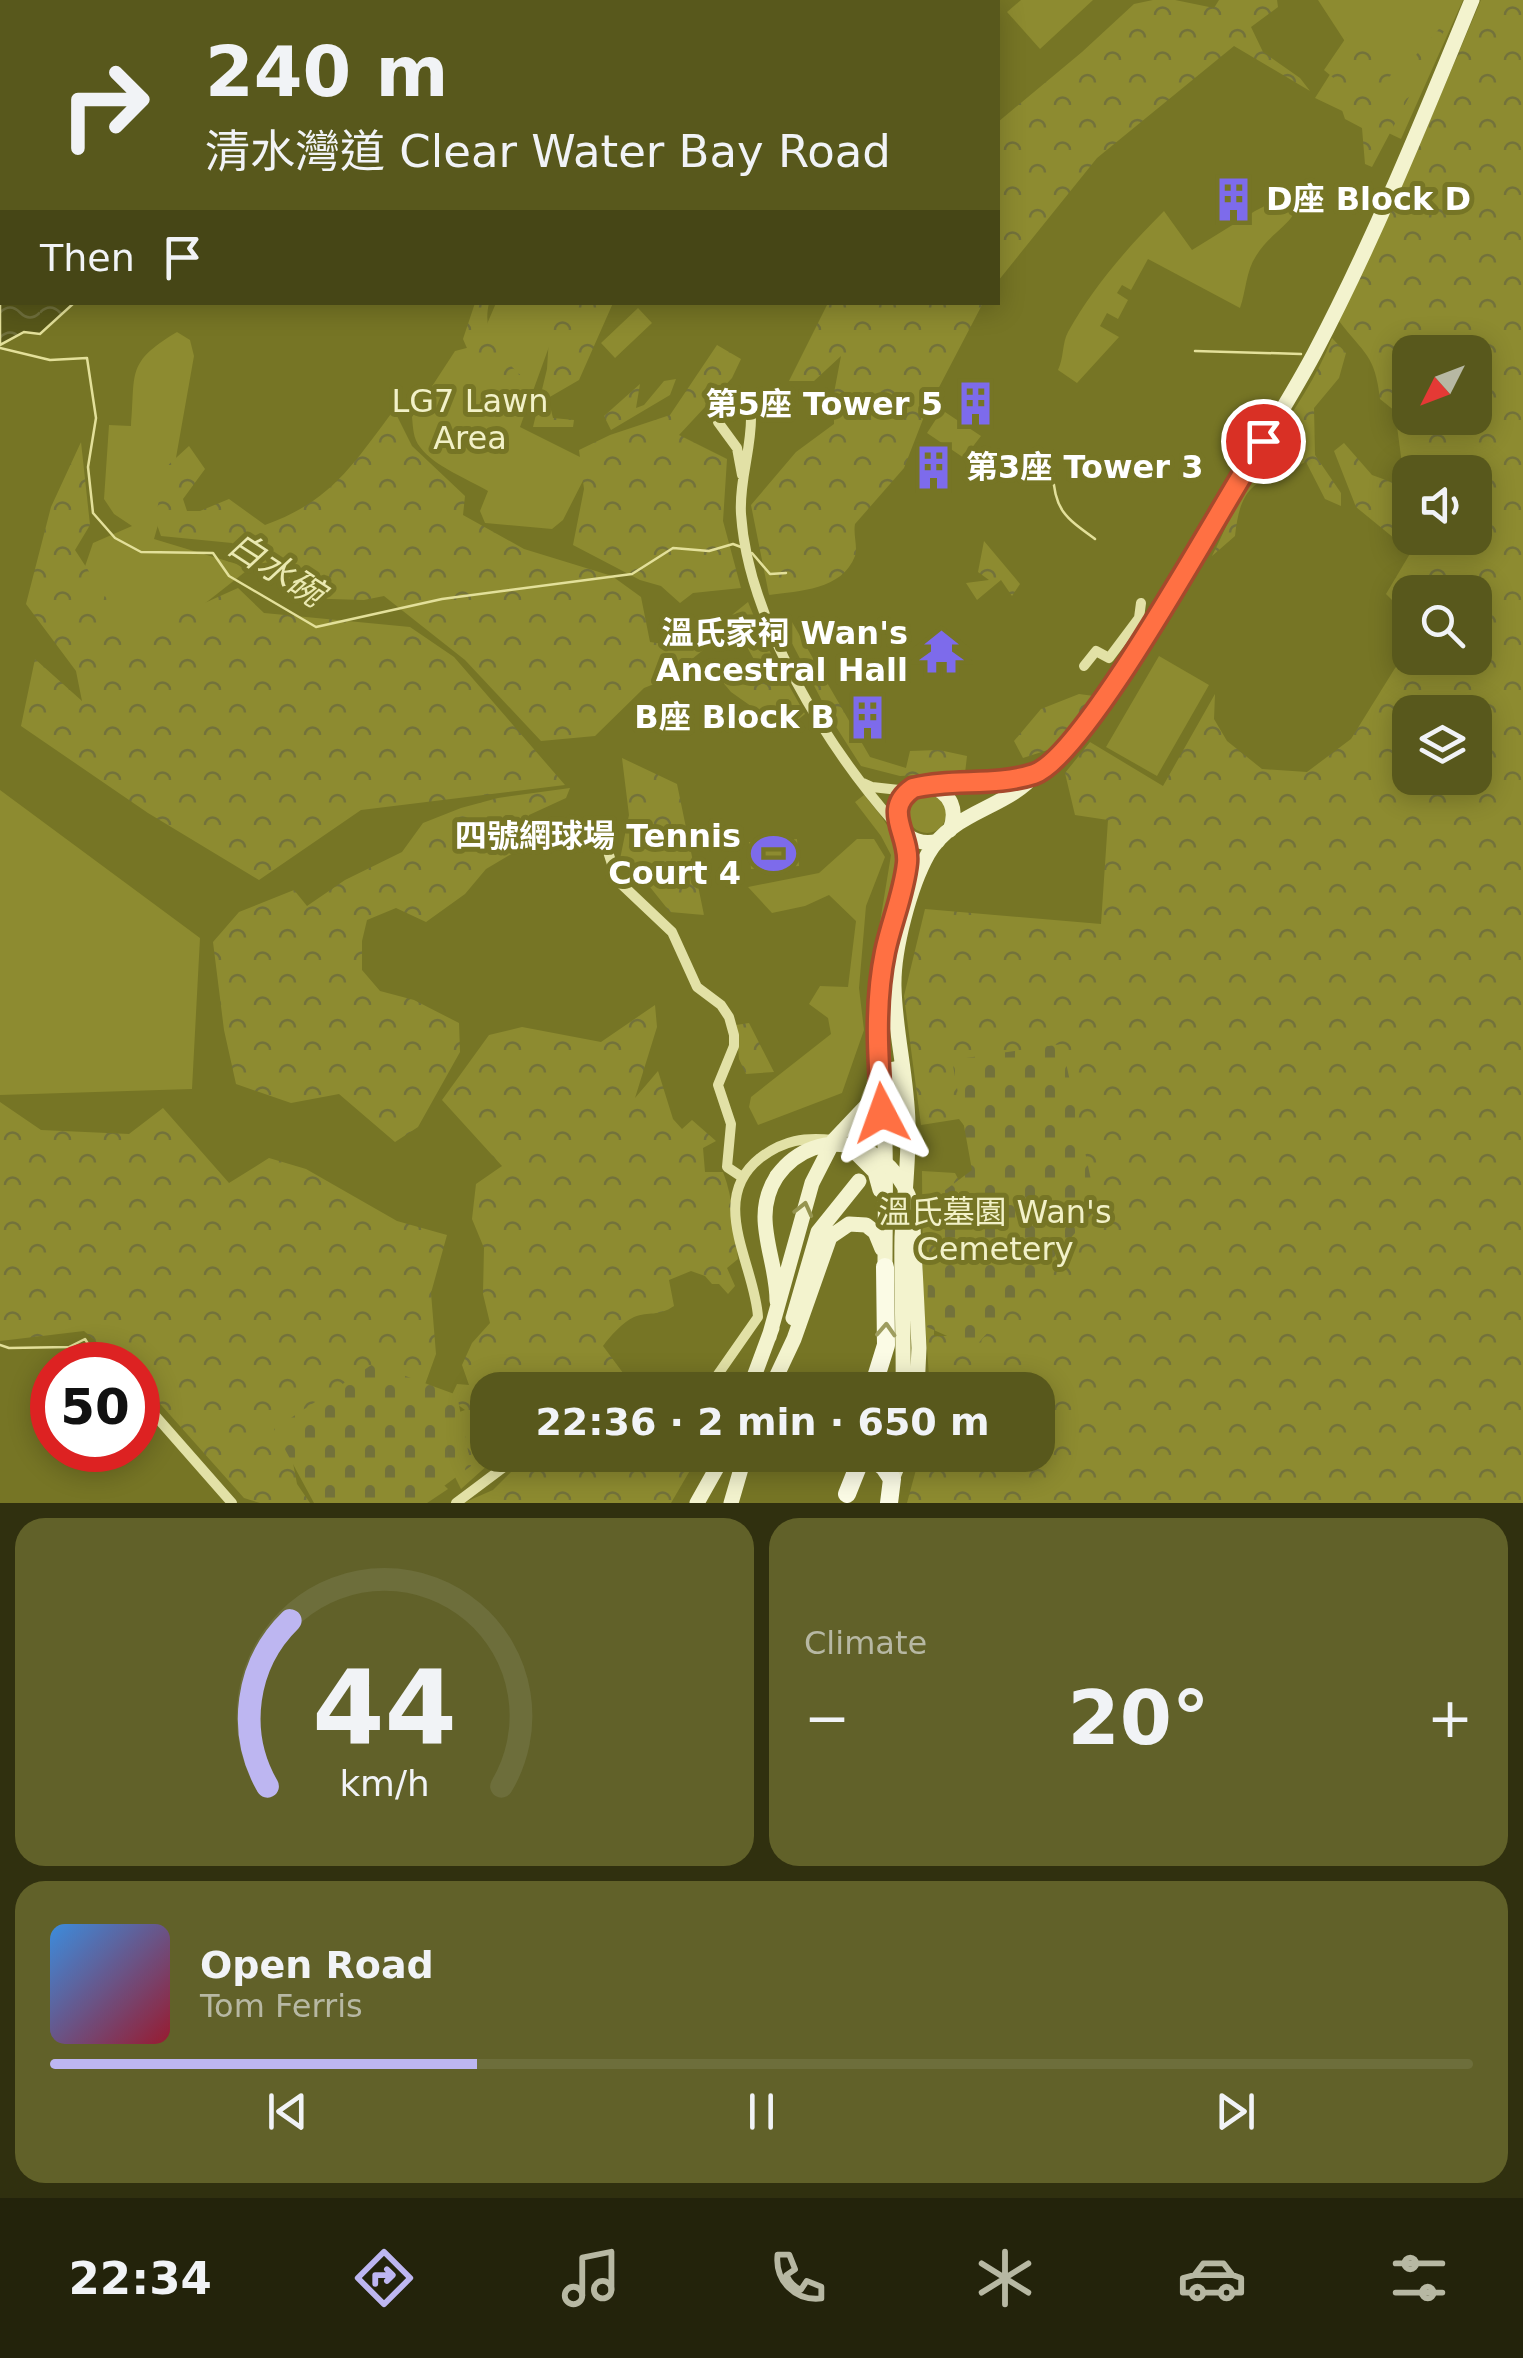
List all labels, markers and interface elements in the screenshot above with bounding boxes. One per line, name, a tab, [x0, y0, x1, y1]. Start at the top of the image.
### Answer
text: 240 m	[205, 31, 448, 113]
icon: right	[40, 40, 170, 170]
text: 清水灣道 Clear Water Bay Road	[205, 125, 891, 178]
building icon: D座 Block D	[1209, 175, 1257, 223]
place label: D座 Block D	[1266, 180, 1471, 218]
icon: arrive	[155, 230, 210, 285]
text: Then	[40, 236, 135, 280]
north arrow	[1392, 335, 1492, 435]
map controls	[1392, 335, 1492, 795]
building icon: 第5座 Tower 5	[952, 380, 1000, 428]
park label: LG7 Lawn Area	[391, 382, 549, 457]
place label: 第5座 Tower 5	[706, 385, 943, 423]
pin	[1221, 399, 1306, 484]
icon: arrive	[1236, 414, 1291, 469]
building icon: 第3座 Tower 3	[909, 443, 957, 491]
place label: 第3座 Tower 3	[966, 448, 1203, 486]
button: sound	[1392, 455, 1492, 555]
water label: 白水碗	[221, 524, 335, 617]
button: search	[1392, 575, 1492, 675]
place label: 溫氏家祠 Wan's Ancestral Hall	[656, 614, 908, 689]
temple icon: 溫氏家祠 Wan's Ancestral Hall	[917, 627, 965, 675]
building icon: B座 Block B	[844, 693, 892, 741]
button: layers	[1392, 695, 1492, 795]
place label: B座 Block B	[634, 698, 835, 736]
place label: 四號網球場 Tennis Court 4	[455, 817, 741, 892]
sports icon: 四號網球場 Tennis Court 4	[750, 830, 798, 878]
position arrow	[830, 1061, 934, 1165]
park label: 溫氏墓園 Wan's Cemetery	[878, 1193, 1112, 1268]
one-way arrow	[792, 1201, 813, 1218]
one-way arrow	[875, 1321, 896, 1337]
speed limit sign: 50	[30, 1342, 160, 1472]
text: 22:36 · 2 min · 650 m	[535, 1400, 990, 1444]
text: Climate	[804, 1624, 927, 1662]
text: 44	[312, 1647, 457, 1769]
text: 20°	[1068, 1674, 1209, 1762]
text: −	[804, 1686, 850, 1750]
text: +	[1427, 1686, 1473, 1750]
text: km/h	[339, 1763, 430, 1804]
text: Open Road	[200, 1943, 434, 1987]
text: Tom Ferris	[200, 1987, 363, 2025]
icon: previous	[260, 2084, 315, 2139]
icon: pause	[734, 2084, 789, 2139]
icon: next	[1208, 2084, 1263, 2139]
icon: directions	[349, 2243, 419, 2313]
icon: music	[556, 2243, 626, 2313]
icon: phone	[763, 2243, 833, 2313]
icon: climate	[970, 2243, 1040, 2313]
icon: car	[1177, 2243, 1247, 2313]
icon: filters	[1384, 2243, 1454, 2313]
text: 22:34	[69, 2252, 212, 2305]

